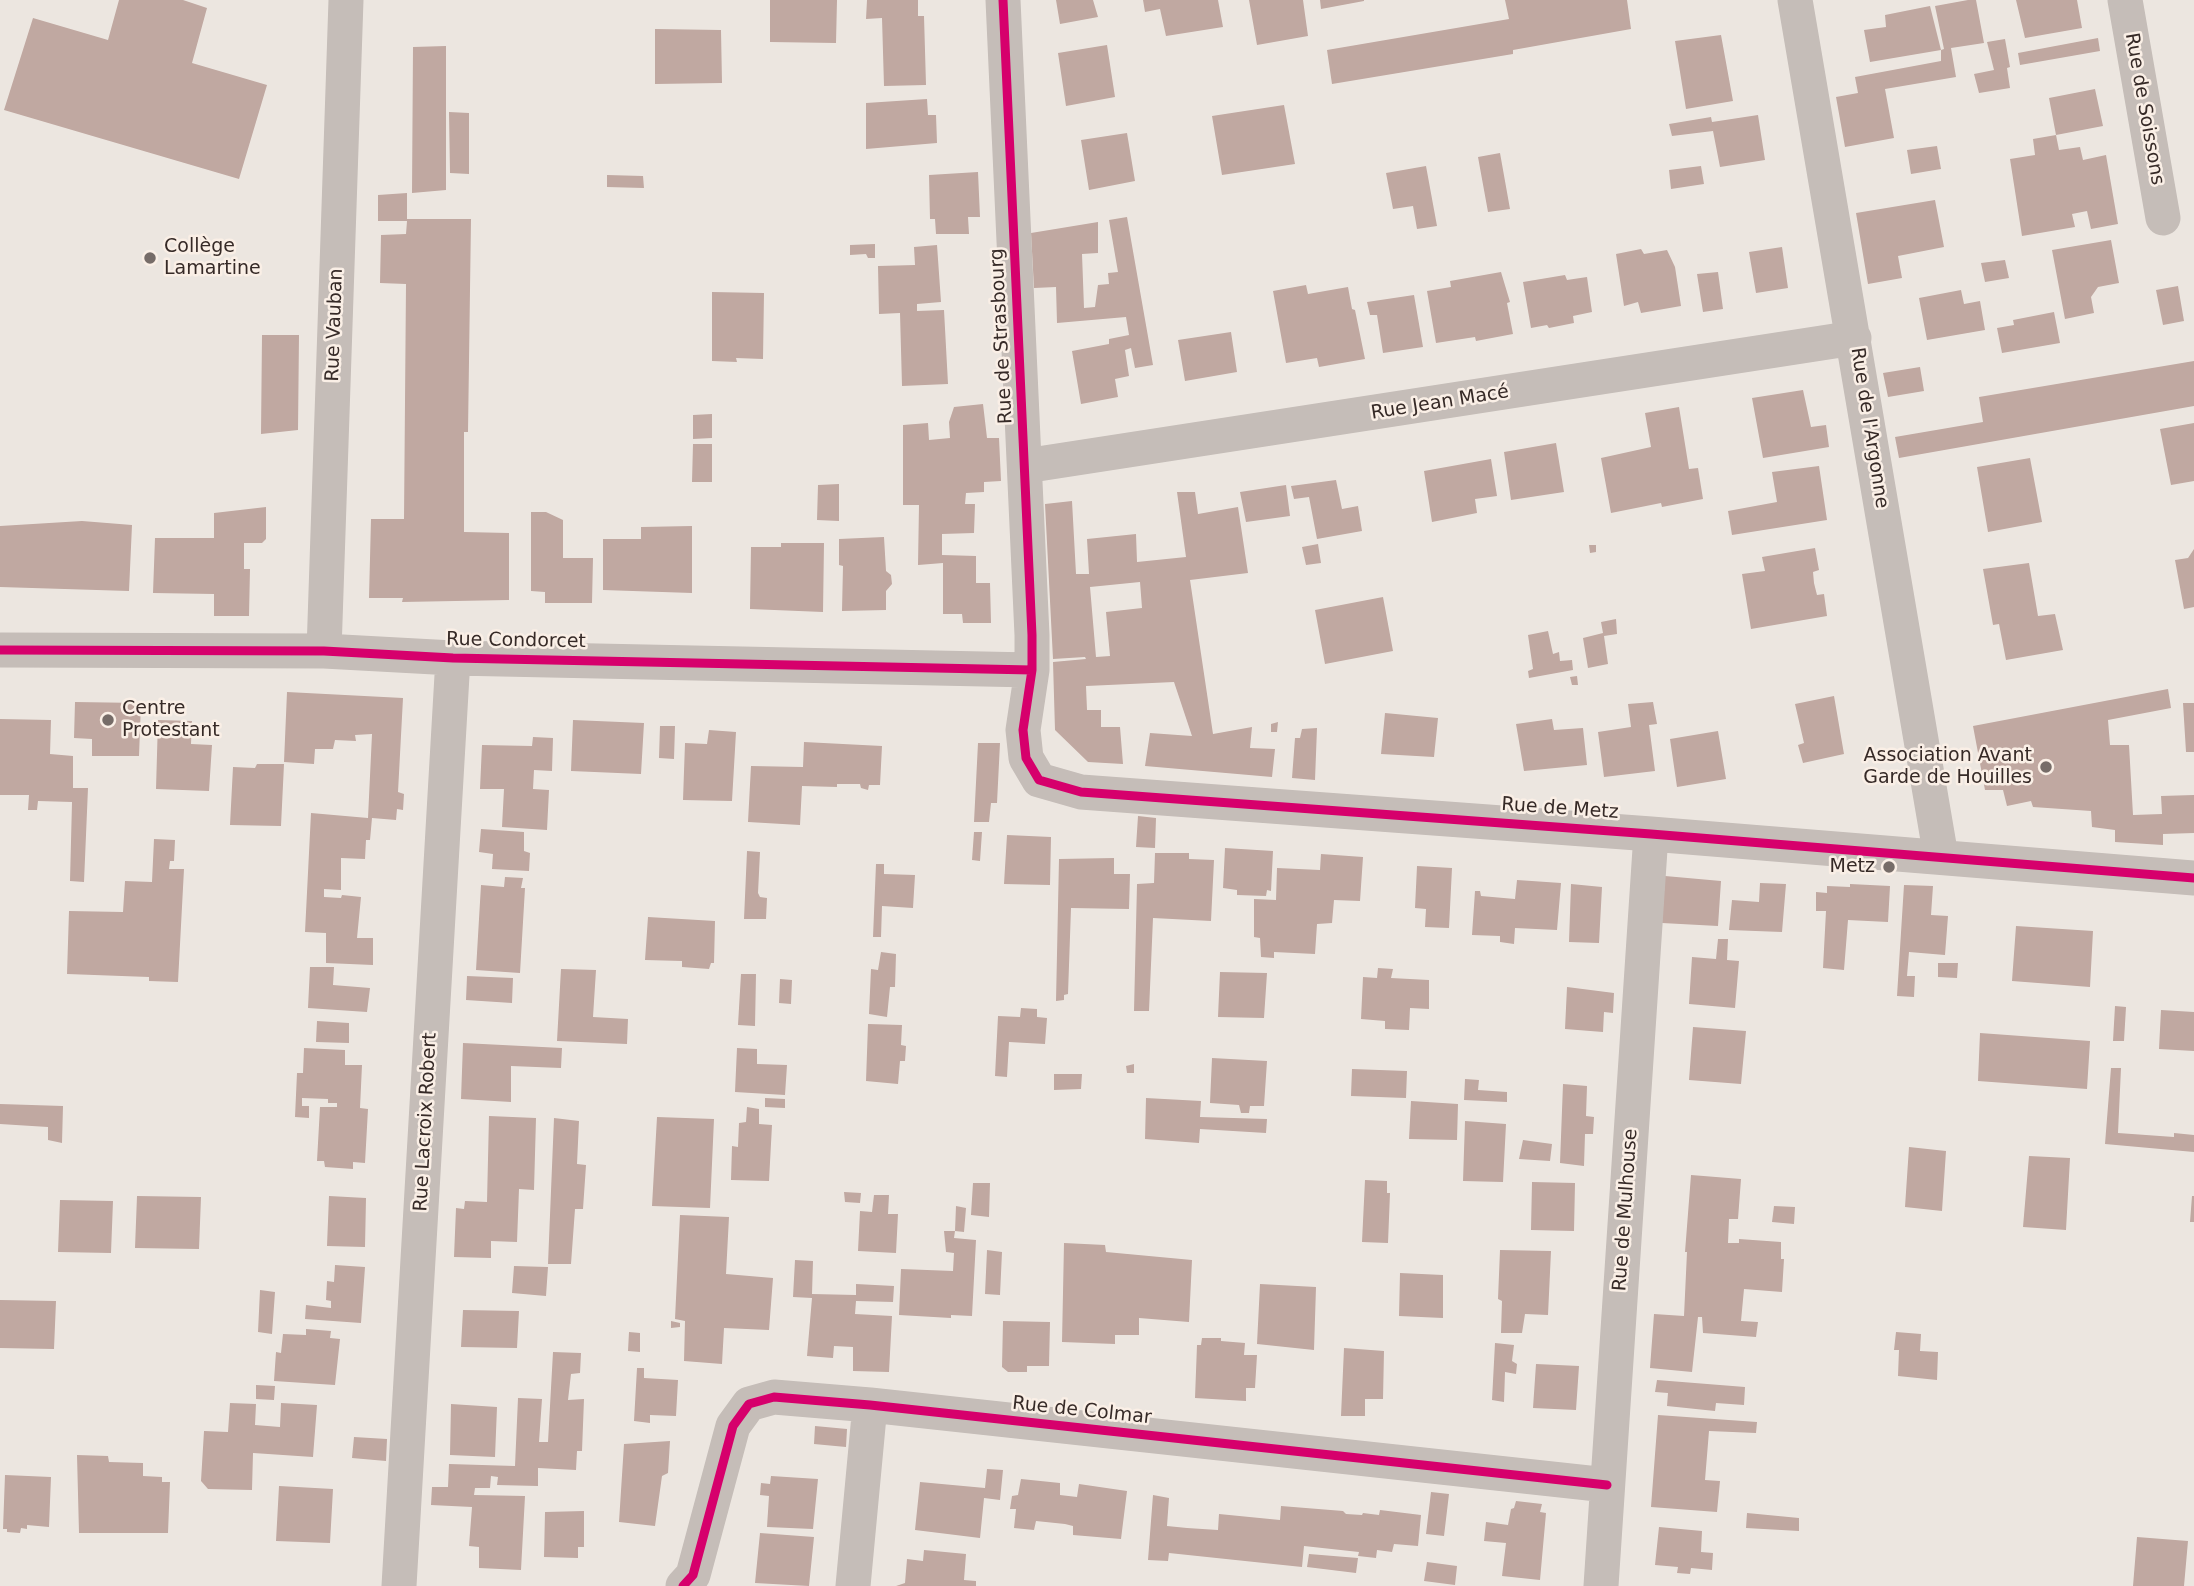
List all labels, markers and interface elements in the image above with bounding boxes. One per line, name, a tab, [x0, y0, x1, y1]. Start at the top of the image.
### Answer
street label: Rue de Soissons	[2119, 31, 2169, 187]
place label: Collège Lamartine	[164, 236, 261, 280]
street label: Rue de Strasbourg	[986, 248, 1018, 424]
marker: Collège Lamartine	[142, 250, 158, 266]
street label: Rue Vauban	[322, 268, 348, 382]
street label: Rue de l'Argonne	[1845, 346, 1893, 510]
street label: Rue Jean Macé	[1369, 381, 1511, 425]
street label: Rue Condorcet	[446, 628, 586, 654]
place label: Centre Protestant	[122, 698, 220, 742]
marker: Centre Protestant	[100, 712, 116, 728]
place label: Association Avant Garde de Houilles	[1863, 745, 2032, 789]
marker: Association Avant Garde de Houilles	[2038, 759, 2054, 775]
street label: Rue de Metz	[1501, 794, 1619, 824]
place label: Metz	[1829, 856, 1875, 878]
marker: Metz	[1881, 859, 1897, 875]
street label: Rue Lacroix Robert	[410, 1032, 442, 1212]
street label: Rue de Mulhouse	[1609, 1128, 1643, 1292]
street label: Rue de Colmar	[1011, 1392, 1153, 1430]

